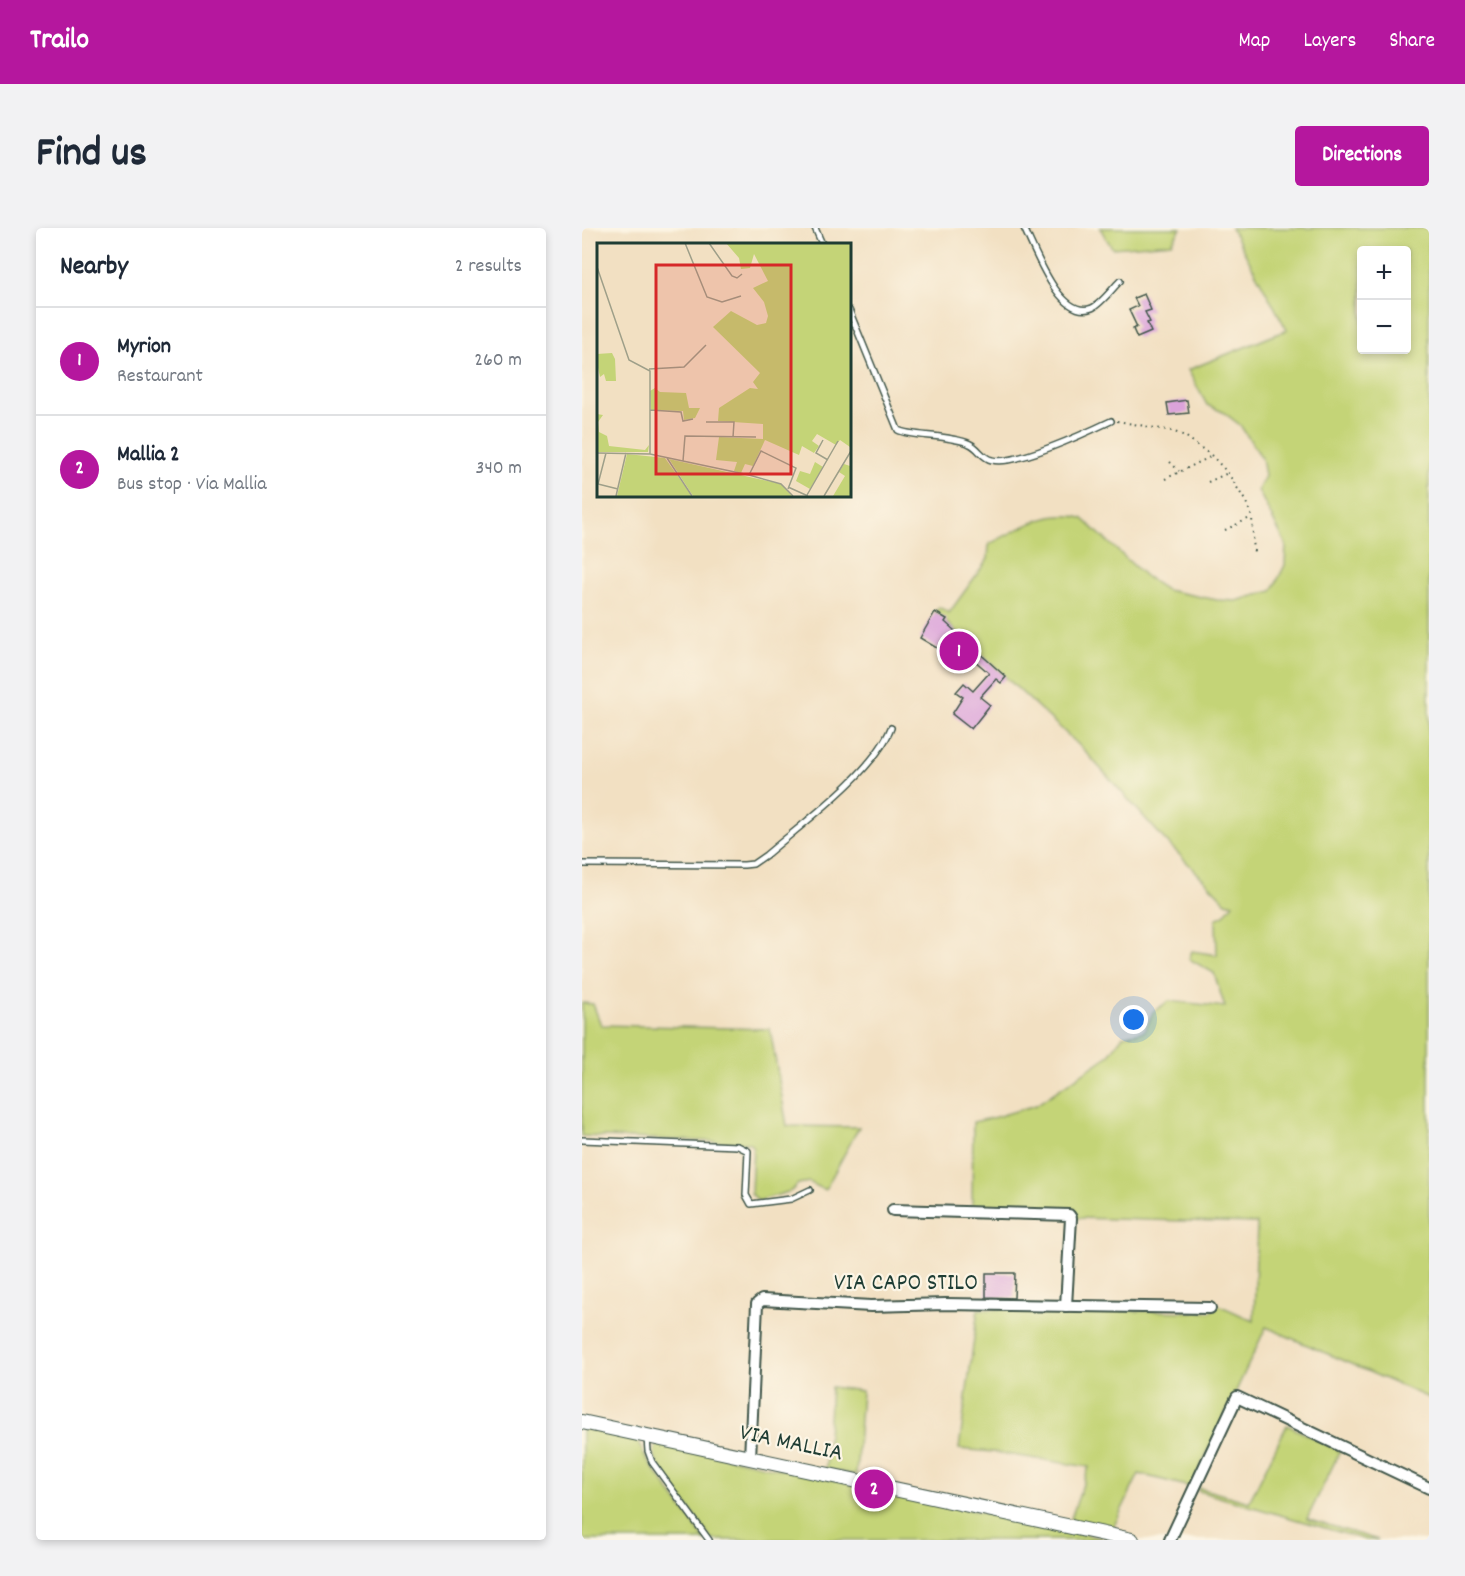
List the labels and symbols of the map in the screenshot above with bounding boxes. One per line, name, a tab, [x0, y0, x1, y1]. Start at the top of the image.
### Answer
inset map	[597, 243, 850, 496]
pin: 1	[940, 628, 979, 674]
your location	[1119, 1005, 1148, 1034]
street label: VIA CAPO STILO	[834, 1267, 978, 1301]
street label: VIA MALLIA	[736, 1416, 846, 1472]
pin: 2	[854, 1466, 894, 1512]

